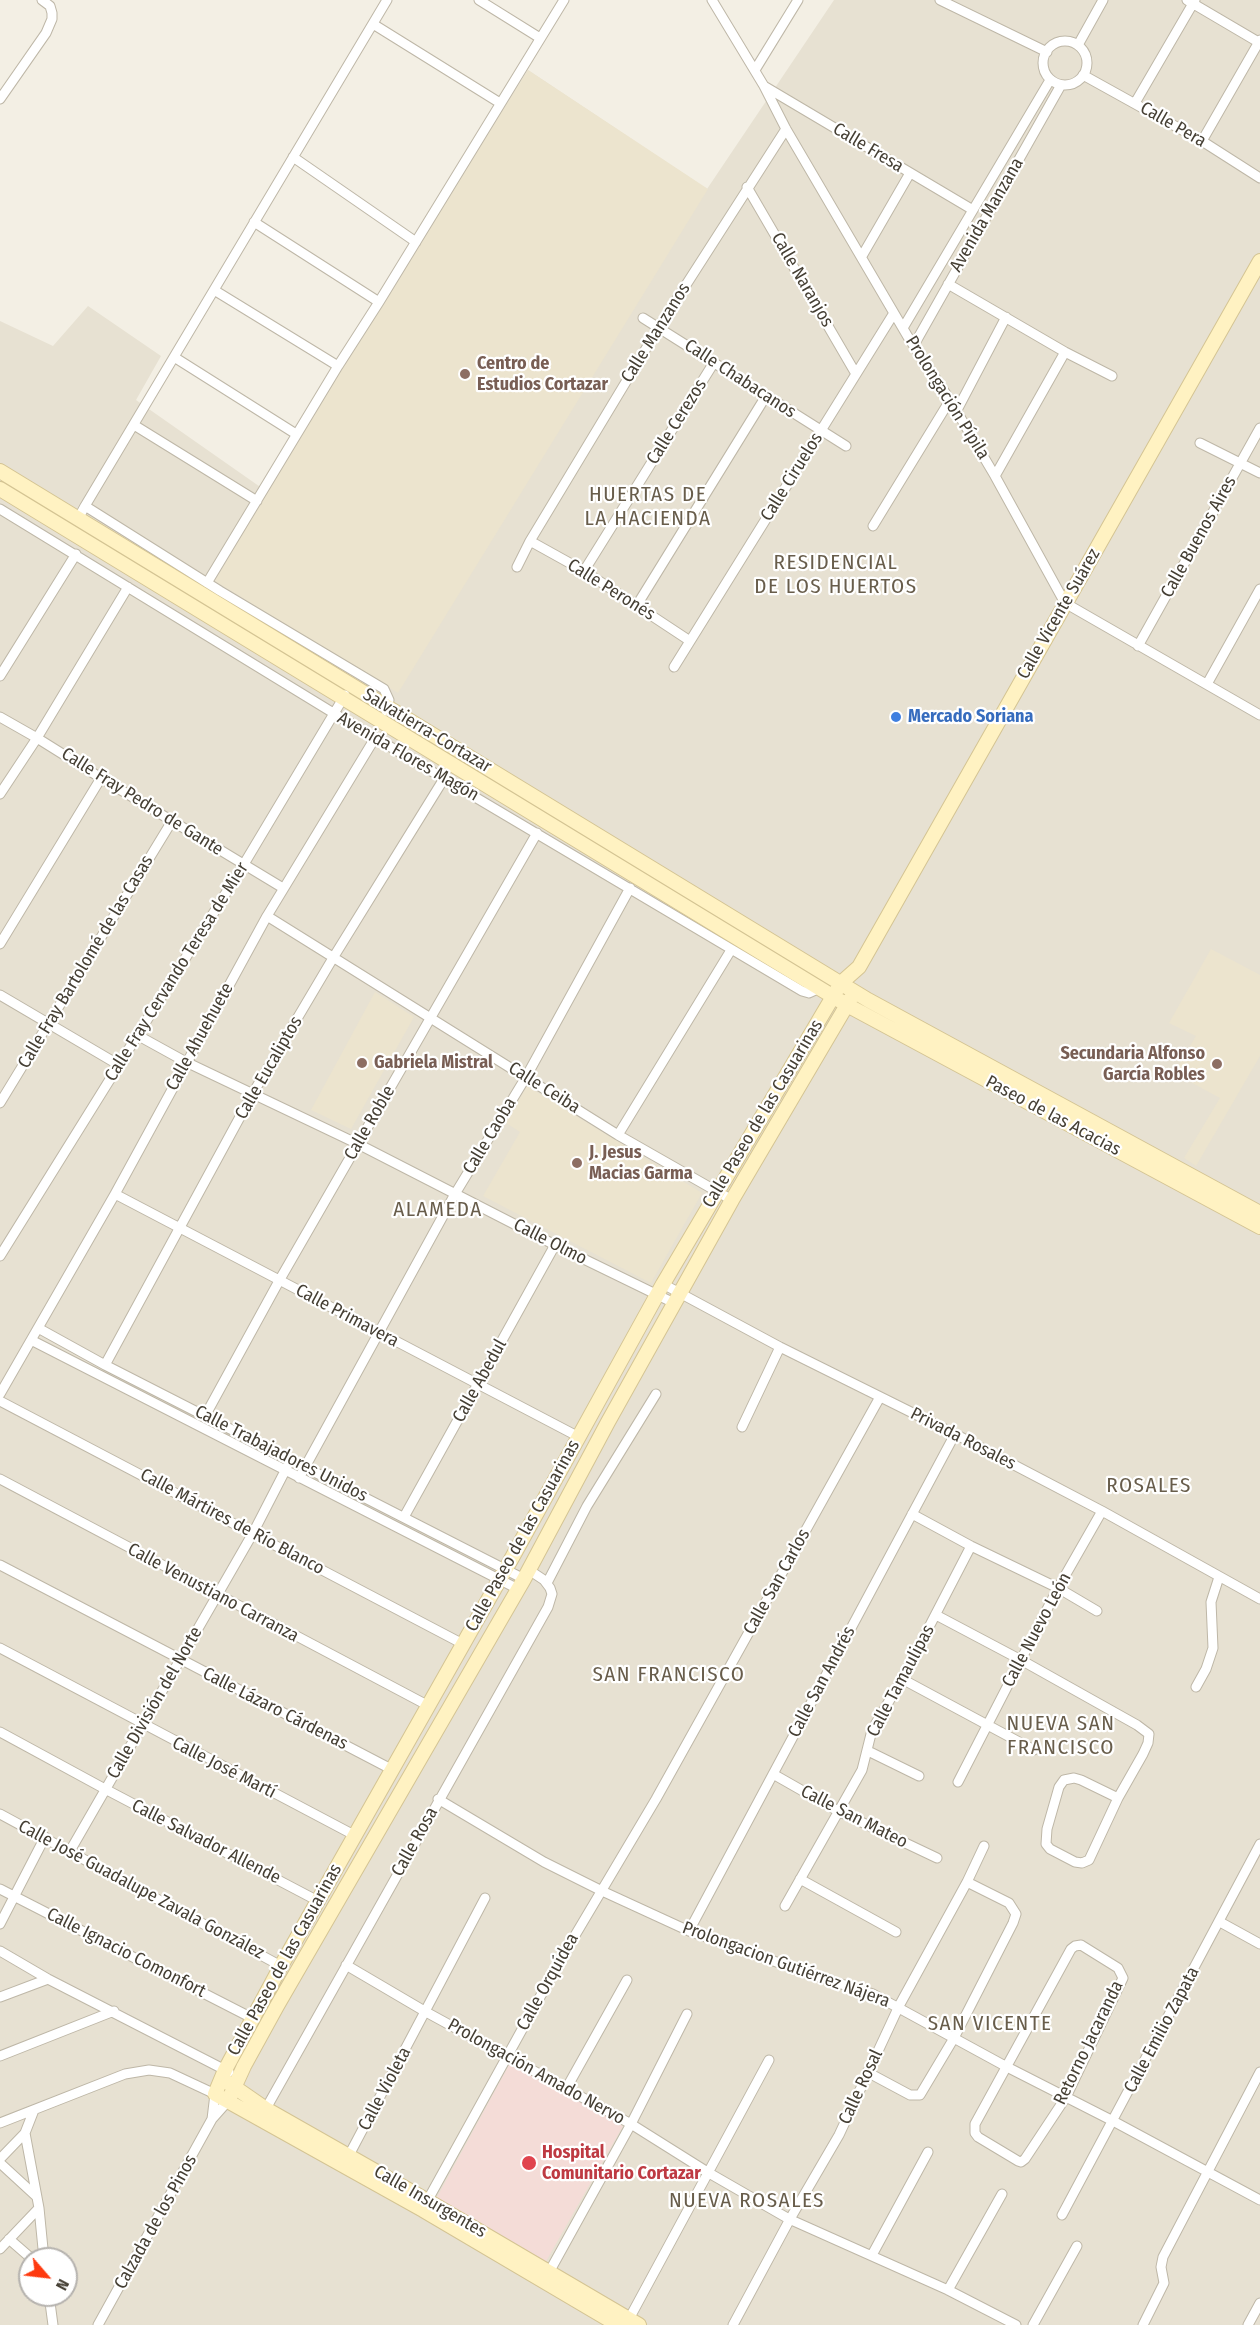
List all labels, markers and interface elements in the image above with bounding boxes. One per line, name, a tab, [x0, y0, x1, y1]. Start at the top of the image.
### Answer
street label: Calle Pera	[1136, 98, 1210, 152]
street label: Calle Fresa	[829, 119, 907, 177]
street label: Avenida Manzana	[946, 154, 1028, 276]
street label: Calle Naranjos	[766, 229, 838, 331]
street label: Calle Manzanos	[617, 279, 695, 387]
street label: Prolongación Pípila	[900, 332, 994, 464]
street label: Calle Chabacanos	[680, 335, 800, 423]
place label: Centro de Estudios Cortazar	[477, 353, 608, 395]
marker: Centro de Estudios Cortazar	[458, 367, 472, 381]
street label: Calle Cerezos	[642, 375, 712, 469]
street label: Calle Ciruelos	[756, 429, 828, 525]
street label: Calle Buenos Aires	[1157, 472, 1241, 602]
district label: HUERTAS DE LA HACIENDA	[584, 482, 712, 532]
street label: Calle Vicente Suárez	[1013, 545, 1105, 683]
district label: RESIDENCIAL DE LOS HUERTOS	[754, 550, 918, 600]
street label: Calle Peronés	[563, 555, 659, 625]
street label: Salvatierra-Cortazar	[359, 684, 495, 778]
place label: Mercado Soriana	[908, 706, 1033, 728]
street label: Avenida Flores Magón	[333, 708, 483, 806]
marker: Mercado Soriana	[889, 710, 903, 724]
street label: Calle Fray Pedro de Gante	[57, 743, 227, 861]
street label: Calle Fray Bartolomé de las Casas	[14, 852, 158, 1072]
street label: Calle Fray Cervando Teresa de Mier	[101, 859, 253, 1085]
street label: Calle Ahuehuete	[162, 979, 238, 1095]
street label: Calle Eucaliptos	[231, 1013, 307, 1123]
street label: Calle Paseo de las Casuarinas	[698, 1016, 828, 1212]
place label: Secundaria Alfonso García Robles	[1060, 1043, 1205, 1086]
place label: Gabriela Mistral	[374, 1052, 493, 1074]
marker: Gabriela Mistral	[355, 1056, 369, 1070]
street label: Calle Ceiba	[504, 1057, 584, 1119]
marker: Secundaria Alfonso García Robles	[1210, 1057, 1224, 1071]
street label: Paseo de las Acacias	[982, 1071, 1124, 1161]
street label: Calle Roble	[340, 1082, 400, 1164]
street label: Calle Caoba	[459, 1094, 521, 1178]
place label: J. Jesus Macias Garma	[589, 1142, 693, 1184]
marker: J. Jesus Macias Garma	[570, 1156, 584, 1170]
district label: ALAMEDA	[393, 1197, 483, 1223]
street label: Calle Olmo	[510, 1214, 590, 1270]
street label: Calle Primavera	[292, 1280, 402, 1352]
street label: Calle Abedul	[448, 1336, 512, 1426]
street label: Calle Trabajadores Unidos	[191, 1401, 371, 1507]
street label: Privada Rosales	[907, 1403, 1019, 1475]
street label: Calle Paseo de las Casuarinas	[461, 1436, 585, 1636]
street label: Calle Mártires de Río Blanco	[136, 1464, 328, 1580]
district label: ROSALES	[1106, 1473, 1192, 1499]
street label: Calle San Carlos	[739, 1525, 815, 1639]
street label: Calle Venustiano Carranza	[124, 1539, 302, 1647]
street label: Calle Nuevo León	[998, 1569, 1076, 1691]
street label: Calle Tamaulipas	[862, 1621, 940, 1741]
street label: Calle División del Norte	[103, 1623, 207, 1783]
street label: Calle San Andrés	[784, 1623, 860, 1741]
district label: SAN FRANCISCO	[593, 1662, 745, 1688]
street label: Calle Lázaro Cárdenas	[199, 1663, 351, 1755]
district label: NUEVA SAN FRANCISCO	[1007, 1711, 1115, 1761]
street label: Calle José Martí	[168, 1733, 280, 1803]
street label: Calle San Mateo	[797, 1781, 911, 1853]
street label: Calle Salvador Allende	[128, 1795, 284, 1889]
street label: Calle Rosa	[387, 1804, 443, 1880]
street label: Calle José Guadalupe Zavala González	[14, 1816, 268, 1964]
street label: Calle Paseo de las Casuarinas	[223, 1860, 347, 2060]
street label: Calle Ignacio Comonfort	[43, 1904, 209, 2002]
street label: Prolongacion Gutiérrez Nájera	[679, 1917, 893, 2013]
street label: Calle Orquídea	[512, 1930, 584, 2034]
street label: Calle Emilio Zapata	[1120, 1963, 1204, 2097]
street label: Retorno Jacaranda	[1050, 1977, 1128, 2109]
district label: SAN VICENTE	[928, 2011, 1052, 2037]
street label: Prolongación Amado Nervo	[444, 2014, 628, 2130]
street label: Calle Violeta	[354, 2044, 416, 2134]
street label: Calle Rosal	[834, 2046, 888, 2128]
place label: Hospital Comunitario Cortazar	[542, 2142, 701, 2184]
street label: Calzada de los Pinos	[110, 2151, 202, 2293]
marker: Hospital Comunitario Cortazar	[520, 2154, 538, 2172]
street label: Calle Insurgentes	[370, 2161, 490, 2243]
district label: NUEVA ROSALES	[669, 2188, 825, 2214]
north arrow	[18, 2247, 78, 2307]
text: N	[52, 2276, 73, 2293]

